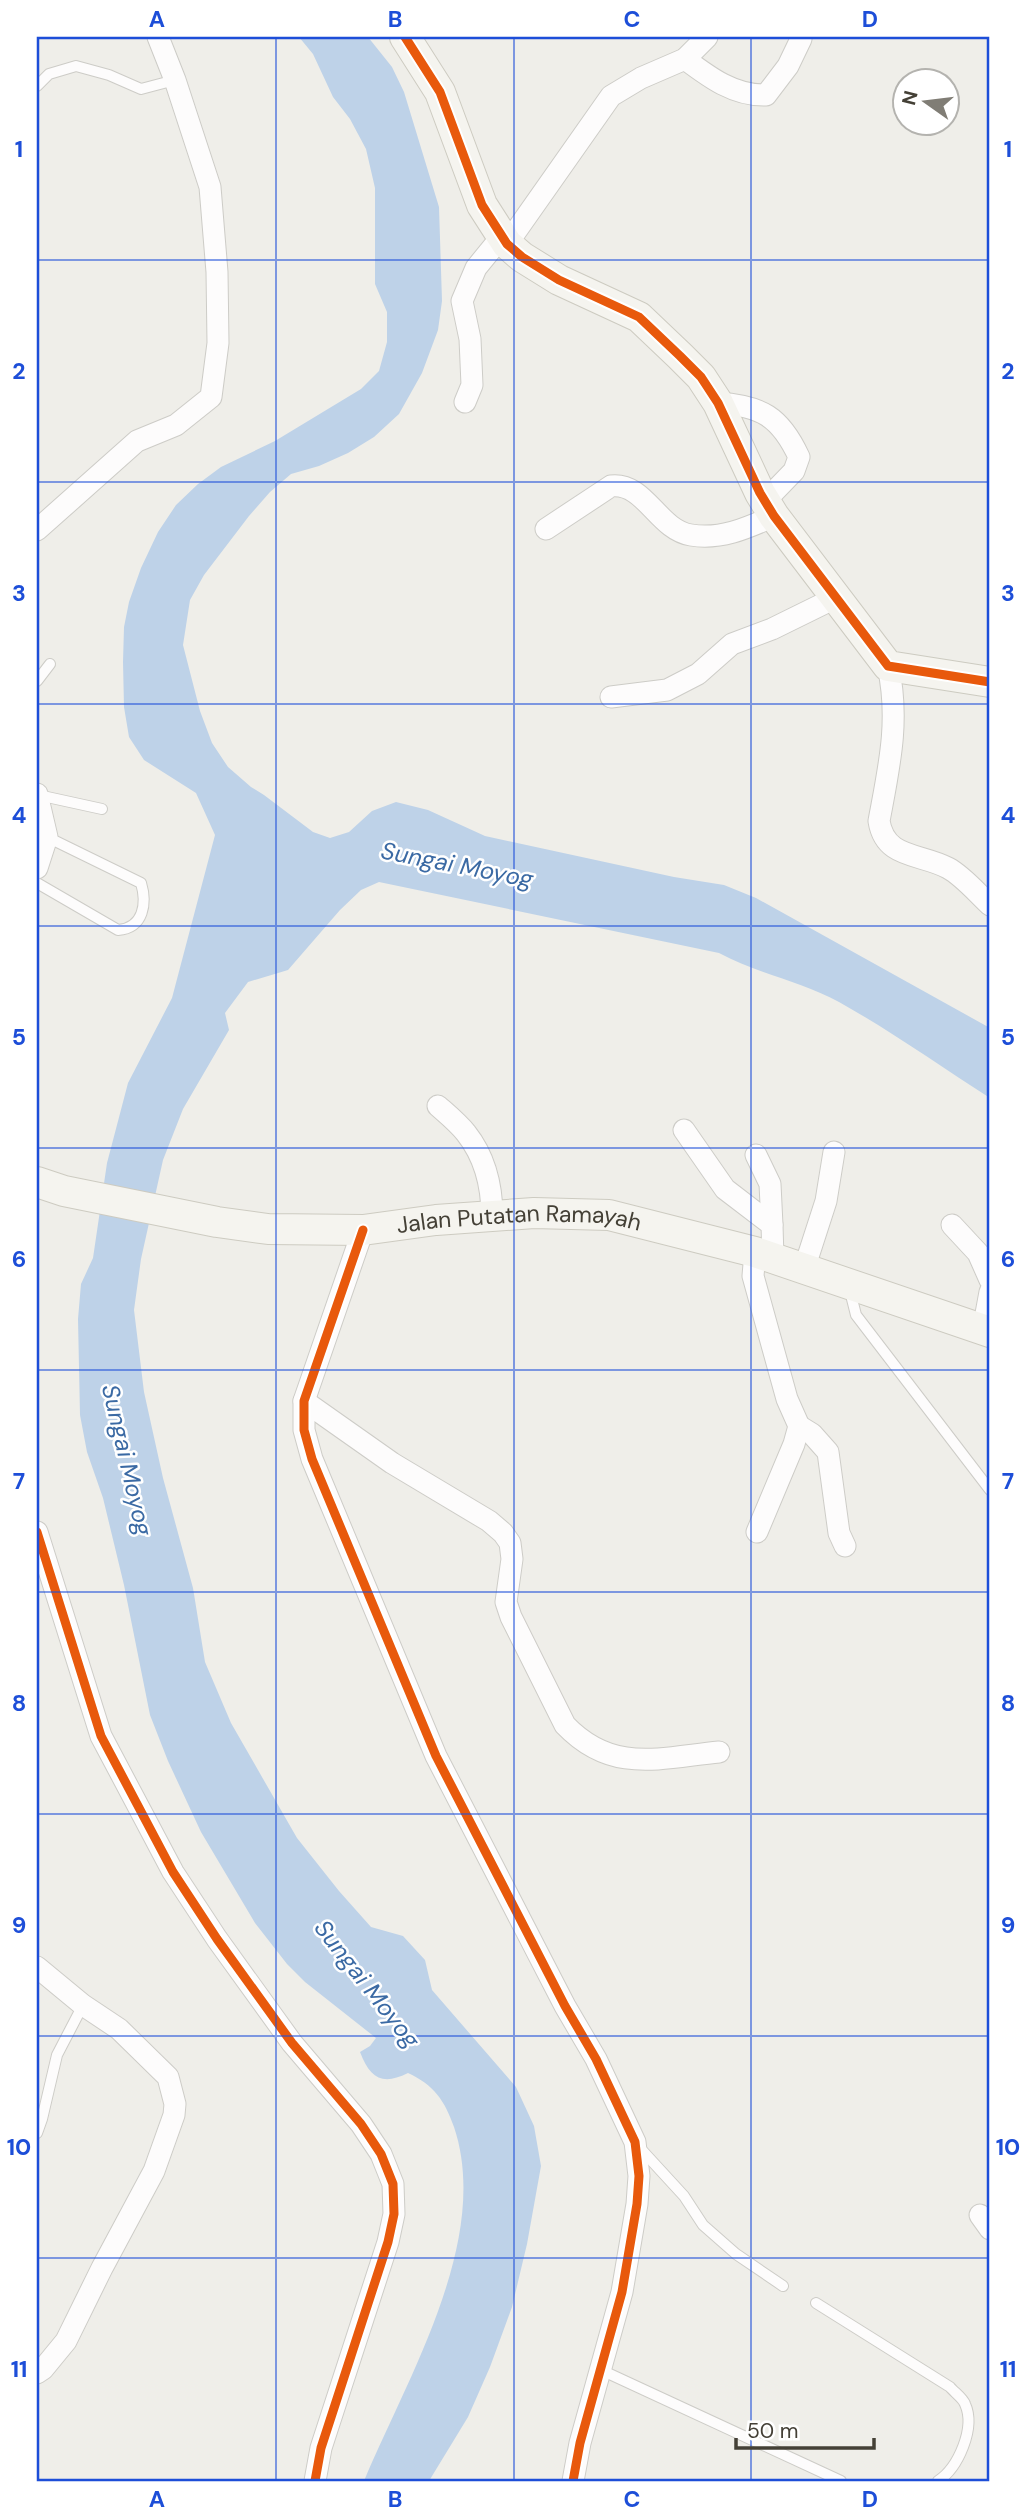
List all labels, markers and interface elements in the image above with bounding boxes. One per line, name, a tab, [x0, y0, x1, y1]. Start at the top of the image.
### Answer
text: A	[149, 4, 165, 34]
text: B	[388, 4, 402, 34]
text: C	[624, 4, 640, 34]
text: D	[862, 4, 878, 34]
north arrow	[890, 66, 960, 136]
text: N	[896, 88, 924, 108]
text: 1	[15, 134, 23, 164]
text: 1	[1004, 134, 1012, 164]
text: 2	[12, 356, 26, 386]
text: 2	[1001, 356, 1015, 386]
text: 3	[12, 578, 26, 608]
text: 3	[1001, 578, 1015, 608]
text: 4	[12, 800, 27, 830]
text: 4	[1001, 800, 1016, 830]
water label: Sungai Moyog	[378, 835, 537, 895]
text: 5	[12, 1022, 26, 1052]
text: 5	[1001, 1022, 1015, 1052]
street label: Jalan Putatan Ramayah	[395, 1198, 645, 1240]
text: 6	[12, 1244, 26, 1274]
text: 6	[1001, 1244, 1015, 1274]
water label: Sungai Moyog	[95, 1381, 160, 1539]
text: 7	[13, 1466, 25, 1496]
text: 7	[1002, 1466, 1014, 1496]
text: 8	[12, 1688, 26, 1718]
text: 8	[1001, 1688, 1015, 1718]
text: 9	[12, 1910, 26, 1940]
text: 9	[1001, 1910, 1015, 1940]
water label: Sungai Moyog	[308, 1913, 428, 2055]
text: 10	[7, 2132, 31, 2162]
text: 10	[996, 2132, 1020, 2162]
text: 11	[11, 2354, 27, 2384]
text: 11	[1000, 2354, 1016, 2384]
scale bar	[736, 2406, 875, 2450]
text: 50 m	[747, 2417, 798, 2445]
text: A	[149, 2484, 165, 2514]
text: B	[388, 2484, 402, 2514]
text: C	[624, 2484, 640, 2514]
text: D	[862, 2484, 878, 2514]

